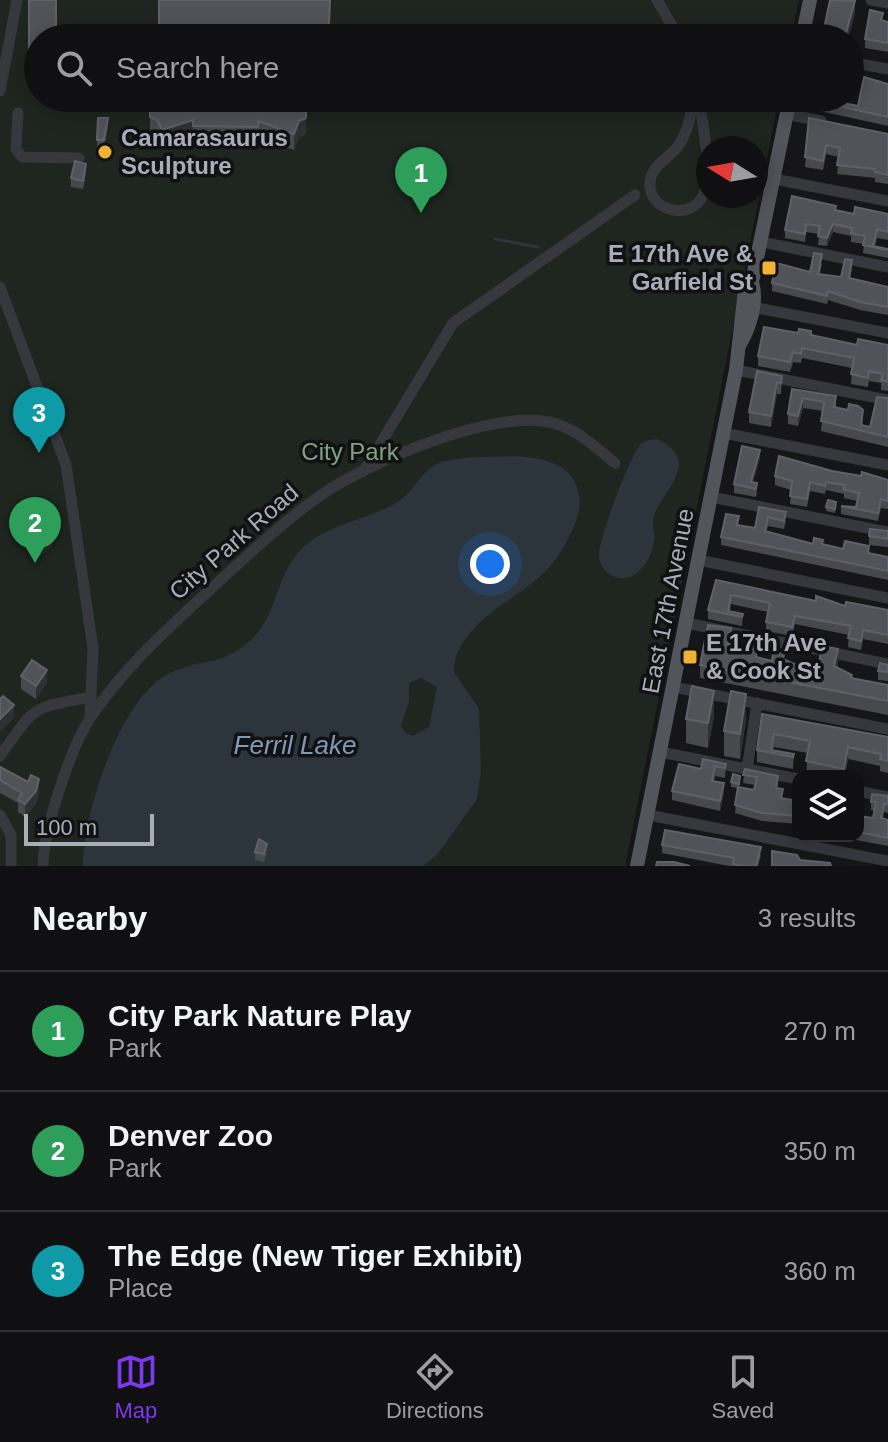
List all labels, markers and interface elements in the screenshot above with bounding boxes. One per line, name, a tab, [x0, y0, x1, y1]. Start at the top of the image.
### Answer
search box	[24, 24, 864, 112]
icon: search	[52, 46, 96, 90]
text: Search here	[116, 51, 279, 84]
place label: Camarasaurus Sculpture	[121, 124, 288, 179]
north arrow	[696, 136, 768, 208]
marker: Camarasaurus Sculpture	[96, 143, 114, 161]
pin: 1	[395, 147, 447, 213]
place label: E 17th Ave & Garfield St	[608, 240, 753, 295]
marker: E 17th Ave & Garfield St	[760, 259, 778, 277]
pin: 3	[13, 387, 65, 453]
park label: City Park	[301, 438, 400, 465]
street label: City Park Road	[164, 478, 303, 605]
pin: 2	[9, 497, 61, 563]
street label: East 17th Avenue	[636, 506, 699, 696]
your location	[470, 544, 510, 584]
place label: E 17th Ave & Cook St	[706, 629, 827, 684]
marker: E 17th Ave & Cook St	[681, 648, 699, 666]
water label: Ferril Lake	[234, 730, 356, 760]
map controls	[792, 770, 864, 842]
button: layers	[792, 770, 864, 842]
scale bar	[24, 810, 154, 846]
text: 100 m	[36, 815, 97, 840]
text: Nearby	[32, 899, 147, 937]
text: 3 results	[758, 903, 856, 933]
text: City Park Nature Play	[108, 999, 411, 1032]
text: 1	[51, 1016, 65, 1046]
text: 270 m	[784, 1016, 856, 1046]
text: Park	[108, 1033, 161, 1063]
text: Denver Zoo	[108, 1119, 273, 1152]
text: 2	[51, 1136, 65, 1166]
text: 350 m	[784, 1136, 856, 1166]
text: Park	[108, 1153, 161, 1183]
text: The Edge (New Tiger Exhibit)	[108, 1239, 523, 1272]
text: 3	[51, 1256, 65, 1286]
text: 360 m	[784, 1256, 856, 1286]
text: Place	[108, 1273, 173, 1303]
tab: Map	[114, 1350, 158, 1424]
tab: Directions	[386, 1350, 484, 1424]
tab: Saved	[712, 1350, 774, 1424]

